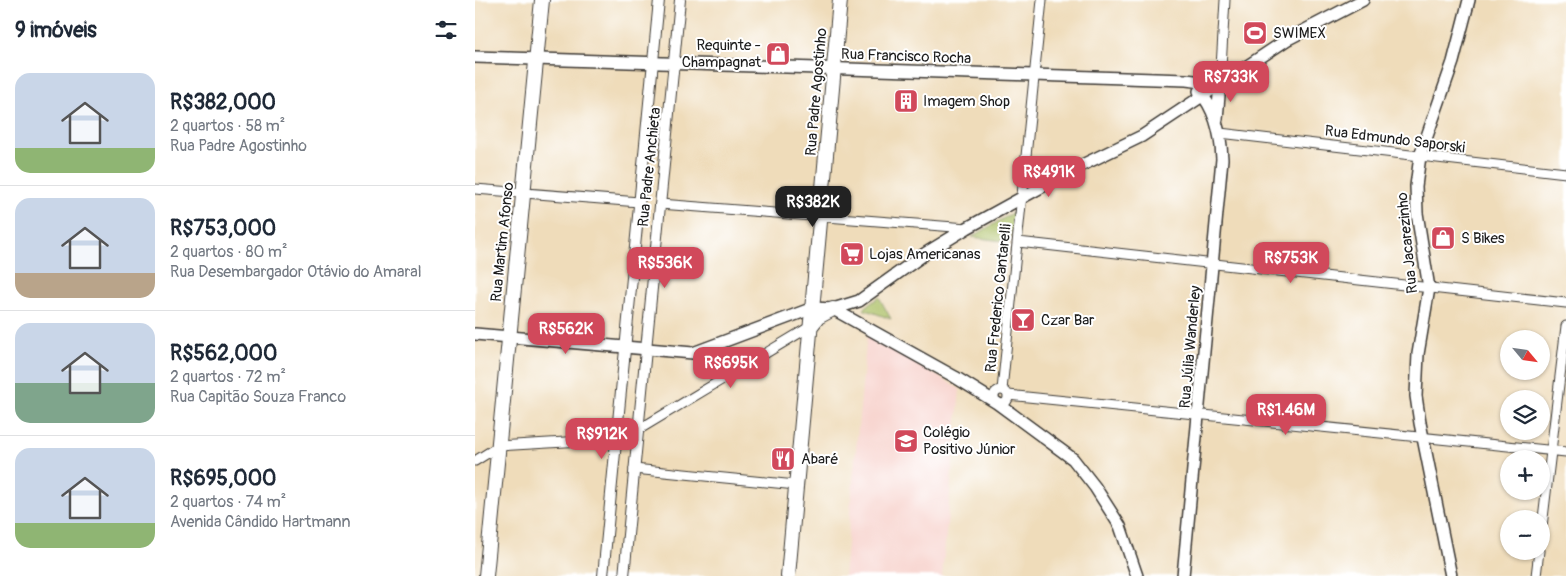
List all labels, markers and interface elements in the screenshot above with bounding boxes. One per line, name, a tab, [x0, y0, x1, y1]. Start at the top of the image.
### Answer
icon: filters	[432, 16, 460, 44]
text: 9 imóveis	[15, 17, 97, 44]
sports icon: SWIMEX	[1242, 20, 1268, 46]
place label: SWIMEX	[1273, 24, 1326, 43]
street label: Rua Padre Agostinho	[801, 27, 832, 157]
place label: Requinte - Champagnat	[682, 36, 762, 72]
shop icon: Requinte - Champagnat	[765, 41, 791, 67]
street label: Rua Francisco Rocha	[841, 45, 971, 68]
pin: R$733K	[1190, 61, 1272, 103]
text: R$733K	[1204, 67, 1258, 87]
building icon: Imagem Shop	[893, 88, 919, 114]
text: R$382,000	[170, 89, 276, 116]
place label: Imagem Shop	[923, 92, 1010, 111]
icon: home	[55, 93, 115, 153]
street label: Rua Padre Anchieta	[634, 106, 665, 228]
text: 2 quartos · 58 m²	[170, 116, 285, 136]
street label: Rua Edmundo Saporski	[1324, 121, 1466, 158]
text: Rua Padre Agostinho	[170, 136, 307, 156]
pin: R$491K	[1008, 156, 1090, 198]
text: R$491K	[1023, 162, 1075, 182]
street label: Rua Martim Afonso	[487, 181, 518, 303]
pin: R$382K	[772, 186, 854, 228]
street label: Rua Jacarezinho	[1393, 191, 1422, 294]
text: R$382K	[786, 192, 840, 212]
text: R$753,000	[170, 215, 276, 242]
icon: home	[55, 218, 115, 278]
street label: Rua Frederico Cantarelli	[981, 223, 1016, 373]
shop icon: S Bikes	[1430, 225, 1456, 251]
place label: S Bikes	[1461, 229, 1505, 248]
supermarket icon: Lojas Americanas	[839, 241, 865, 267]
text: 2 quartos · 80 m²	[170, 242, 288, 262]
pin: R$753K	[1250, 242, 1332, 284]
place label: Lojas Americanas	[869, 245, 981, 264]
pin: R$536K	[624, 246, 706, 289]
text: R$753K	[1264, 248, 1318, 268]
text: R$536K	[638, 253, 692, 273]
text: Rua Desembargador Otávio do Amaral	[170, 262, 421, 282]
street label: Rua Júlia Wanderley	[1176, 284, 1205, 409]
bar icon: Czar Bar	[1010, 307, 1036, 333]
place label: Czar Bar	[1041, 311, 1095, 330]
pin: R$562K	[525, 312, 607, 355]
text: R$562K	[539, 319, 593, 339]
north arrow	[1500, 330, 1550, 380]
map controls	[1500, 330, 1550, 560]
text: R$562,000	[170, 340, 277, 367]
icon: home	[55, 343, 115, 403]
pin: R$695K	[690, 346, 772, 389]
text: R$695K	[704, 353, 758, 373]
text: 2 quartos · 72 m²	[170, 367, 286, 387]
text: Rua Capitão Souza Franco	[170, 387, 346, 407]
button: layers	[1500, 390, 1550, 440]
pin: R$1.46M	[1240, 394, 1332, 436]
text: R$1.46M	[1257, 400, 1315, 420]
pin: R$912K	[561, 418, 643, 460]
place label: Colégio Positivo Júnior	[923, 423, 1016, 459]
text: R$912K	[576, 424, 628, 444]
school or university icon: Colégio Positivo Júnior	[893, 428, 919, 454]
restaurant icon: Abaré	[770, 446, 796, 472]
place label: Abaré	[801, 450, 838, 469]
button: +	[1500, 450, 1550, 500]
text: R$695,000	[170, 465, 276, 492]
icon: home	[55, 468, 115, 528]
text: 2 quartos · 74 m²	[170, 492, 286, 512]
button: −	[1500, 510, 1550, 560]
text: Avenida Cândido Hartmann	[170, 512, 351, 532]

